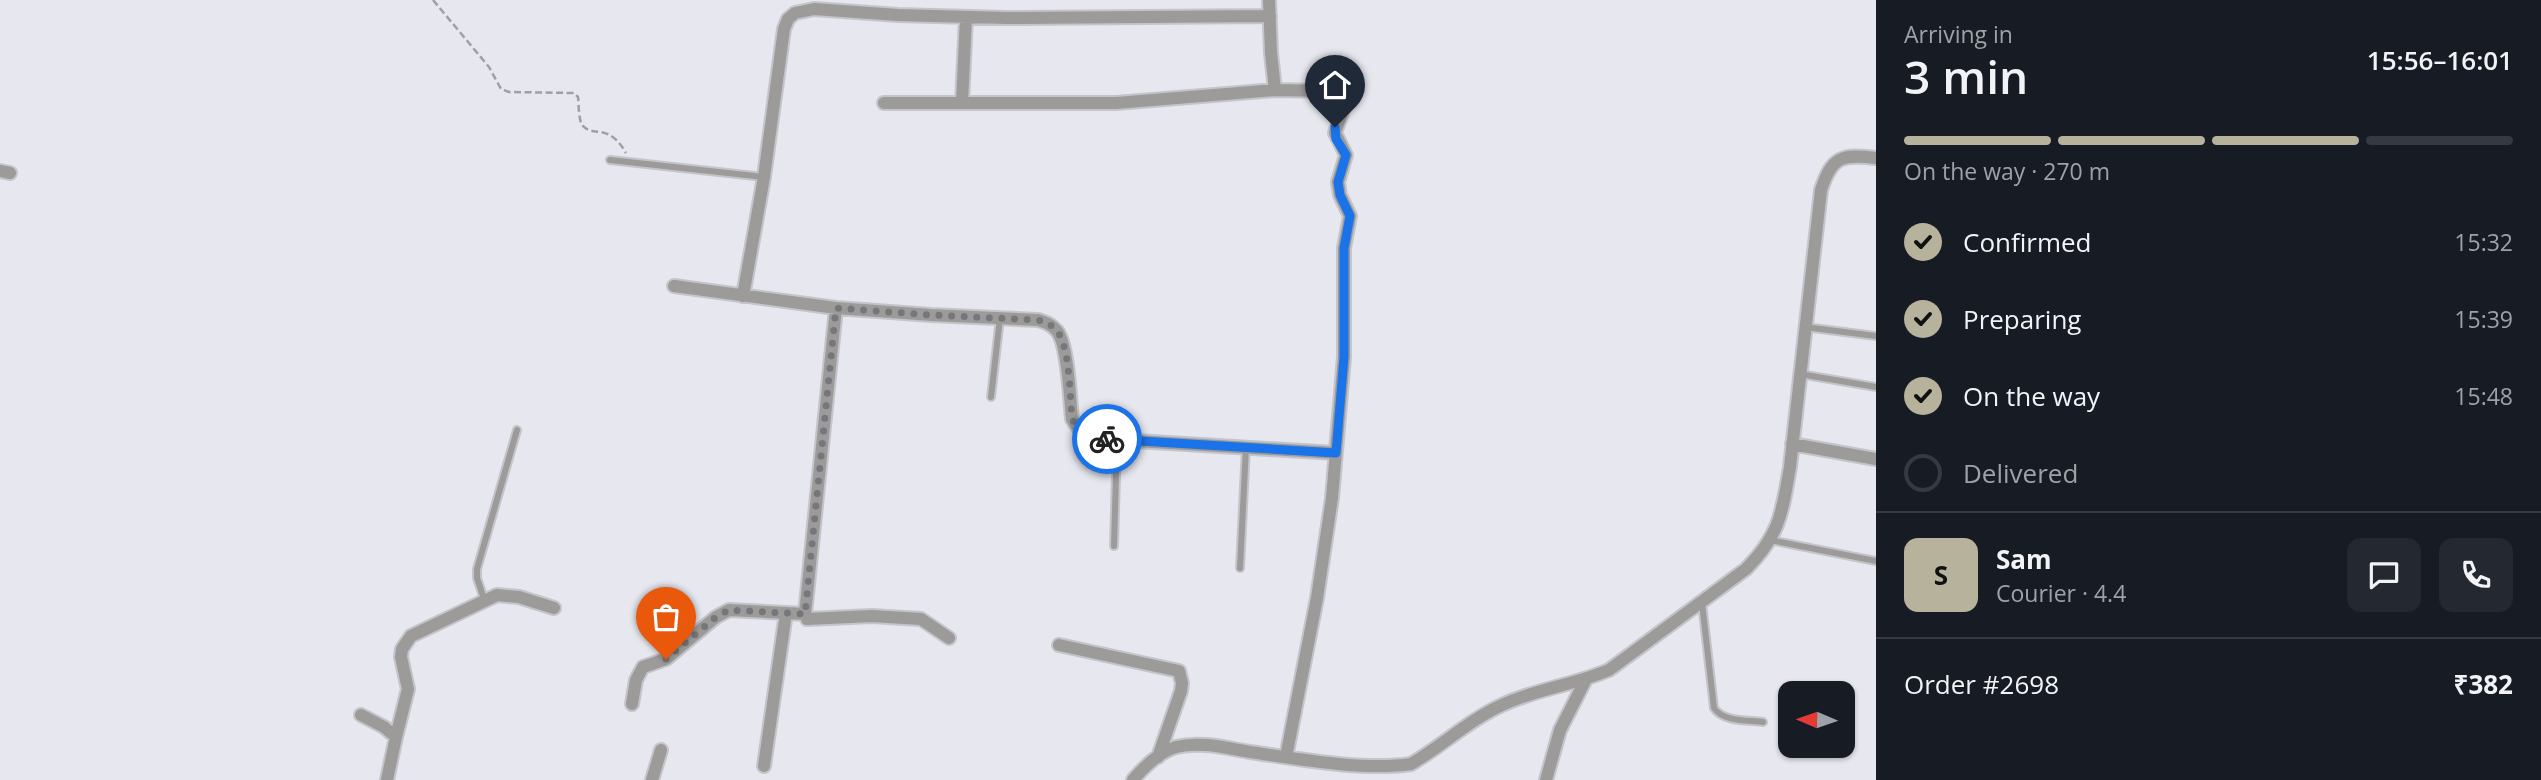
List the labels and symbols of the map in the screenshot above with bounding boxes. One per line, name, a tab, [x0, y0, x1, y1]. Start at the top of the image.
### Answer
pin	[1305, 55, 1365, 127]
courier	[1072, 404, 1142, 474]
pin	[636, 587, 696, 659]
north arrow	[1778, 681, 1855, 758]

